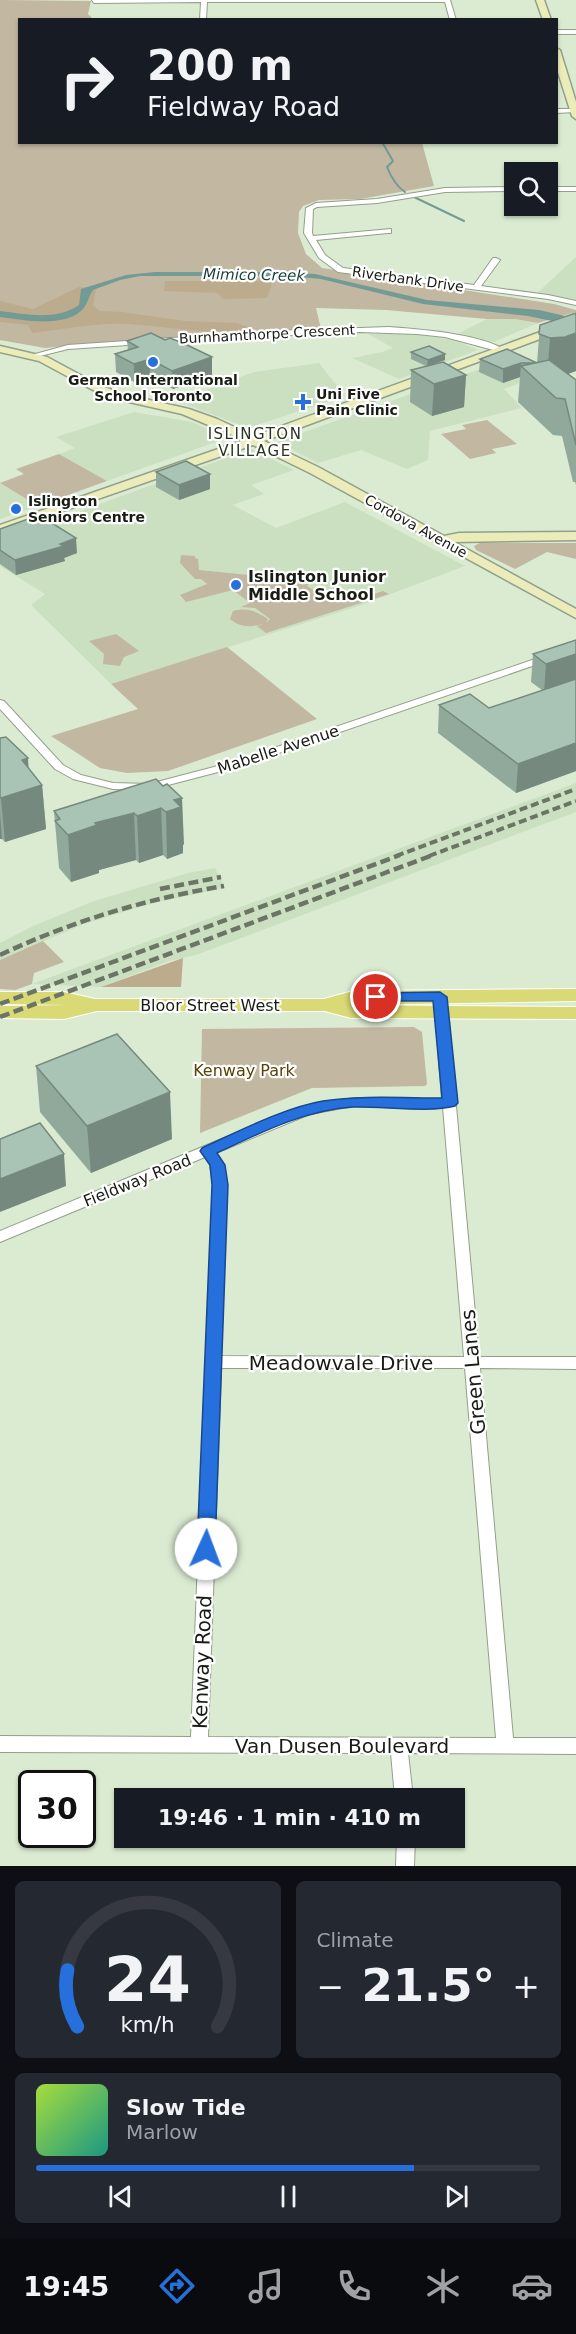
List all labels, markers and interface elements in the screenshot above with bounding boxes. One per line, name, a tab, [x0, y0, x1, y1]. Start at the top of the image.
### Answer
text: 200 m	[147, 41, 293, 90]
icon: right	[48, 42, 126, 120]
text: Fieldway Road	[147, 91, 340, 122]
map controls	[504, 162, 558, 216]
button: search	[504, 162, 558, 216]
street label: Riverbank Drive	[351, 263, 465, 295]
water label: Mimico Creek	[203, 265, 306, 285]
street label: Burnhamthorpe Crescent	[179, 321, 356, 347]
marker: German International School Toronto	[146, 355, 160, 369]
place label: German International School Toronto	[68, 372, 238, 404]
place label: Uni Five Pain Clinic	[316, 386, 398, 418]
marker: Uni Five Pain Clinic	[294, 393, 312, 411]
district label: ISLINGTON VILLAGE	[208, 425, 302, 460]
street label: Cordova Avenue	[362, 491, 470, 561]
place label: Islington Seniors Centre	[28, 493, 145, 525]
marker: Islington Seniors Centre	[9, 502, 23, 516]
place label: Islington Junior Middle School	[248, 567, 386, 604]
marker: Islington Junior Middle School	[229, 578, 243, 592]
street label: Mabelle Avenue	[215, 721, 341, 778]
pin	[350, 971, 401, 1022]
icon: arrive	[359, 980, 392, 1013]
street label: Bloor Street West	[140, 996, 280, 1015]
park label: Kenway Park	[193, 1061, 296, 1080]
street label: Fieldway Road	[81, 1150, 194, 1211]
street label: Green Lanes	[456, 1308, 490, 1436]
street label: Meadowvale Drive	[249, 1351, 433, 1375]
position arrow	[174, 1517, 238, 1581]
street label: Kenway Road	[188, 1595, 216, 1729]
street label: Van Dusen Boulevard	[235, 1734, 449, 1758]
speed limit sign: 30	[18, 1770, 96, 1848]
text: 19:46 · 1 min · 410 m	[158, 1805, 421, 1830]
text: Climate	[317, 1928, 393, 1952]
text: 24	[104, 1943, 191, 2016]
text: 21.5°	[361, 1959, 495, 2012]
text: −	[317, 1967, 344, 2006]
text: +	[512, 1967, 540, 2006]
text: km/h	[121, 2012, 175, 2037]
text: Slow Tide	[126, 2095, 246, 2120]
text: Marlow	[126, 2120, 198, 2144]
icon: previous	[104, 2180, 137, 2213]
icon: pause	[272, 2180, 305, 2213]
icon: next	[440, 2180, 473, 2213]
icon: directions	[156, 2265, 198, 2307]
icon: music	[245, 2265, 287, 2307]
icon: phone	[333, 2265, 375, 2307]
icon: climate	[422, 2265, 464, 2307]
icon: car	[511, 2265, 553, 2307]
text: 19:45	[23, 2271, 109, 2302]

